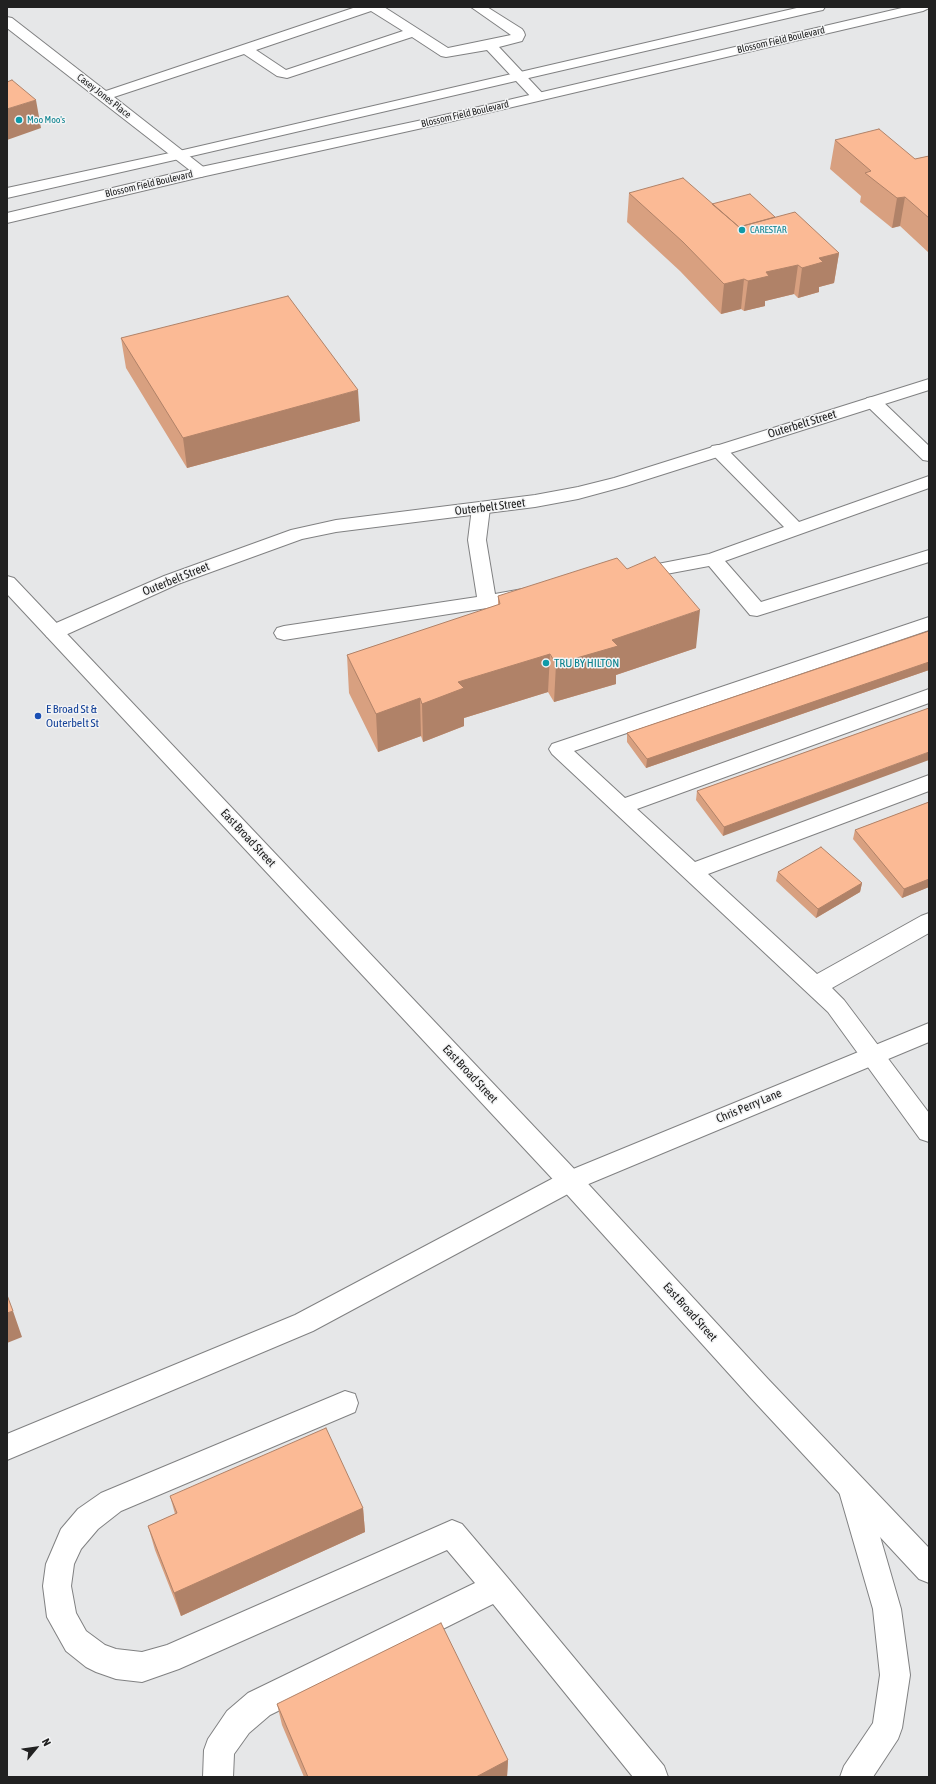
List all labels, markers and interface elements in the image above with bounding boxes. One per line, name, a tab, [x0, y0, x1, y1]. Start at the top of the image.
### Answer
street label: Blossom Field Boulevard	[736, 24, 826, 56]
street label: Casey Jones Place	[75, 71, 133, 121]
street label: Blossom Field Boulevard	[420, 98, 510, 130]
place label: Moo Moo's	[27, 114, 65, 126]
marker: Moo Moo's	[14, 115, 24, 125]
street label: Blossom Field Boulevard	[104, 168, 194, 200]
place label: CARESTAR	[750, 224, 787, 236]
marker: CARESTAR	[737, 225, 747, 235]
street label: Outerbelt Street	[766, 407, 838, 441]
street label: Outerbelt Street	[454, 496, 526, 518]
street label: Outerbelt Street	[140, 559, 212, 599]
place label: TRU BY HILTON	[554, 656, 619, 670]
marker: TRU BY HILTON	[541, 658, 551, 668]
place label: E Broad St & Outerbelt St	[46, 702, 99, 730]
marker: E Broad St & Outerbelt St	[33, 711, 43, 721]
street label: East Broad Street	[217, 806, 279, 870]
street label: East Broad Street	[439, 1042, 501, 1106]
street label: Chris Perry Lane	[714, 1086, 784, 1126]
street label: East Broad Street	[660, 1280, 720, 1344]
north arrow	[16, 1728, 56, 1768]
text: N	[40, 1736, 53, 1748]

